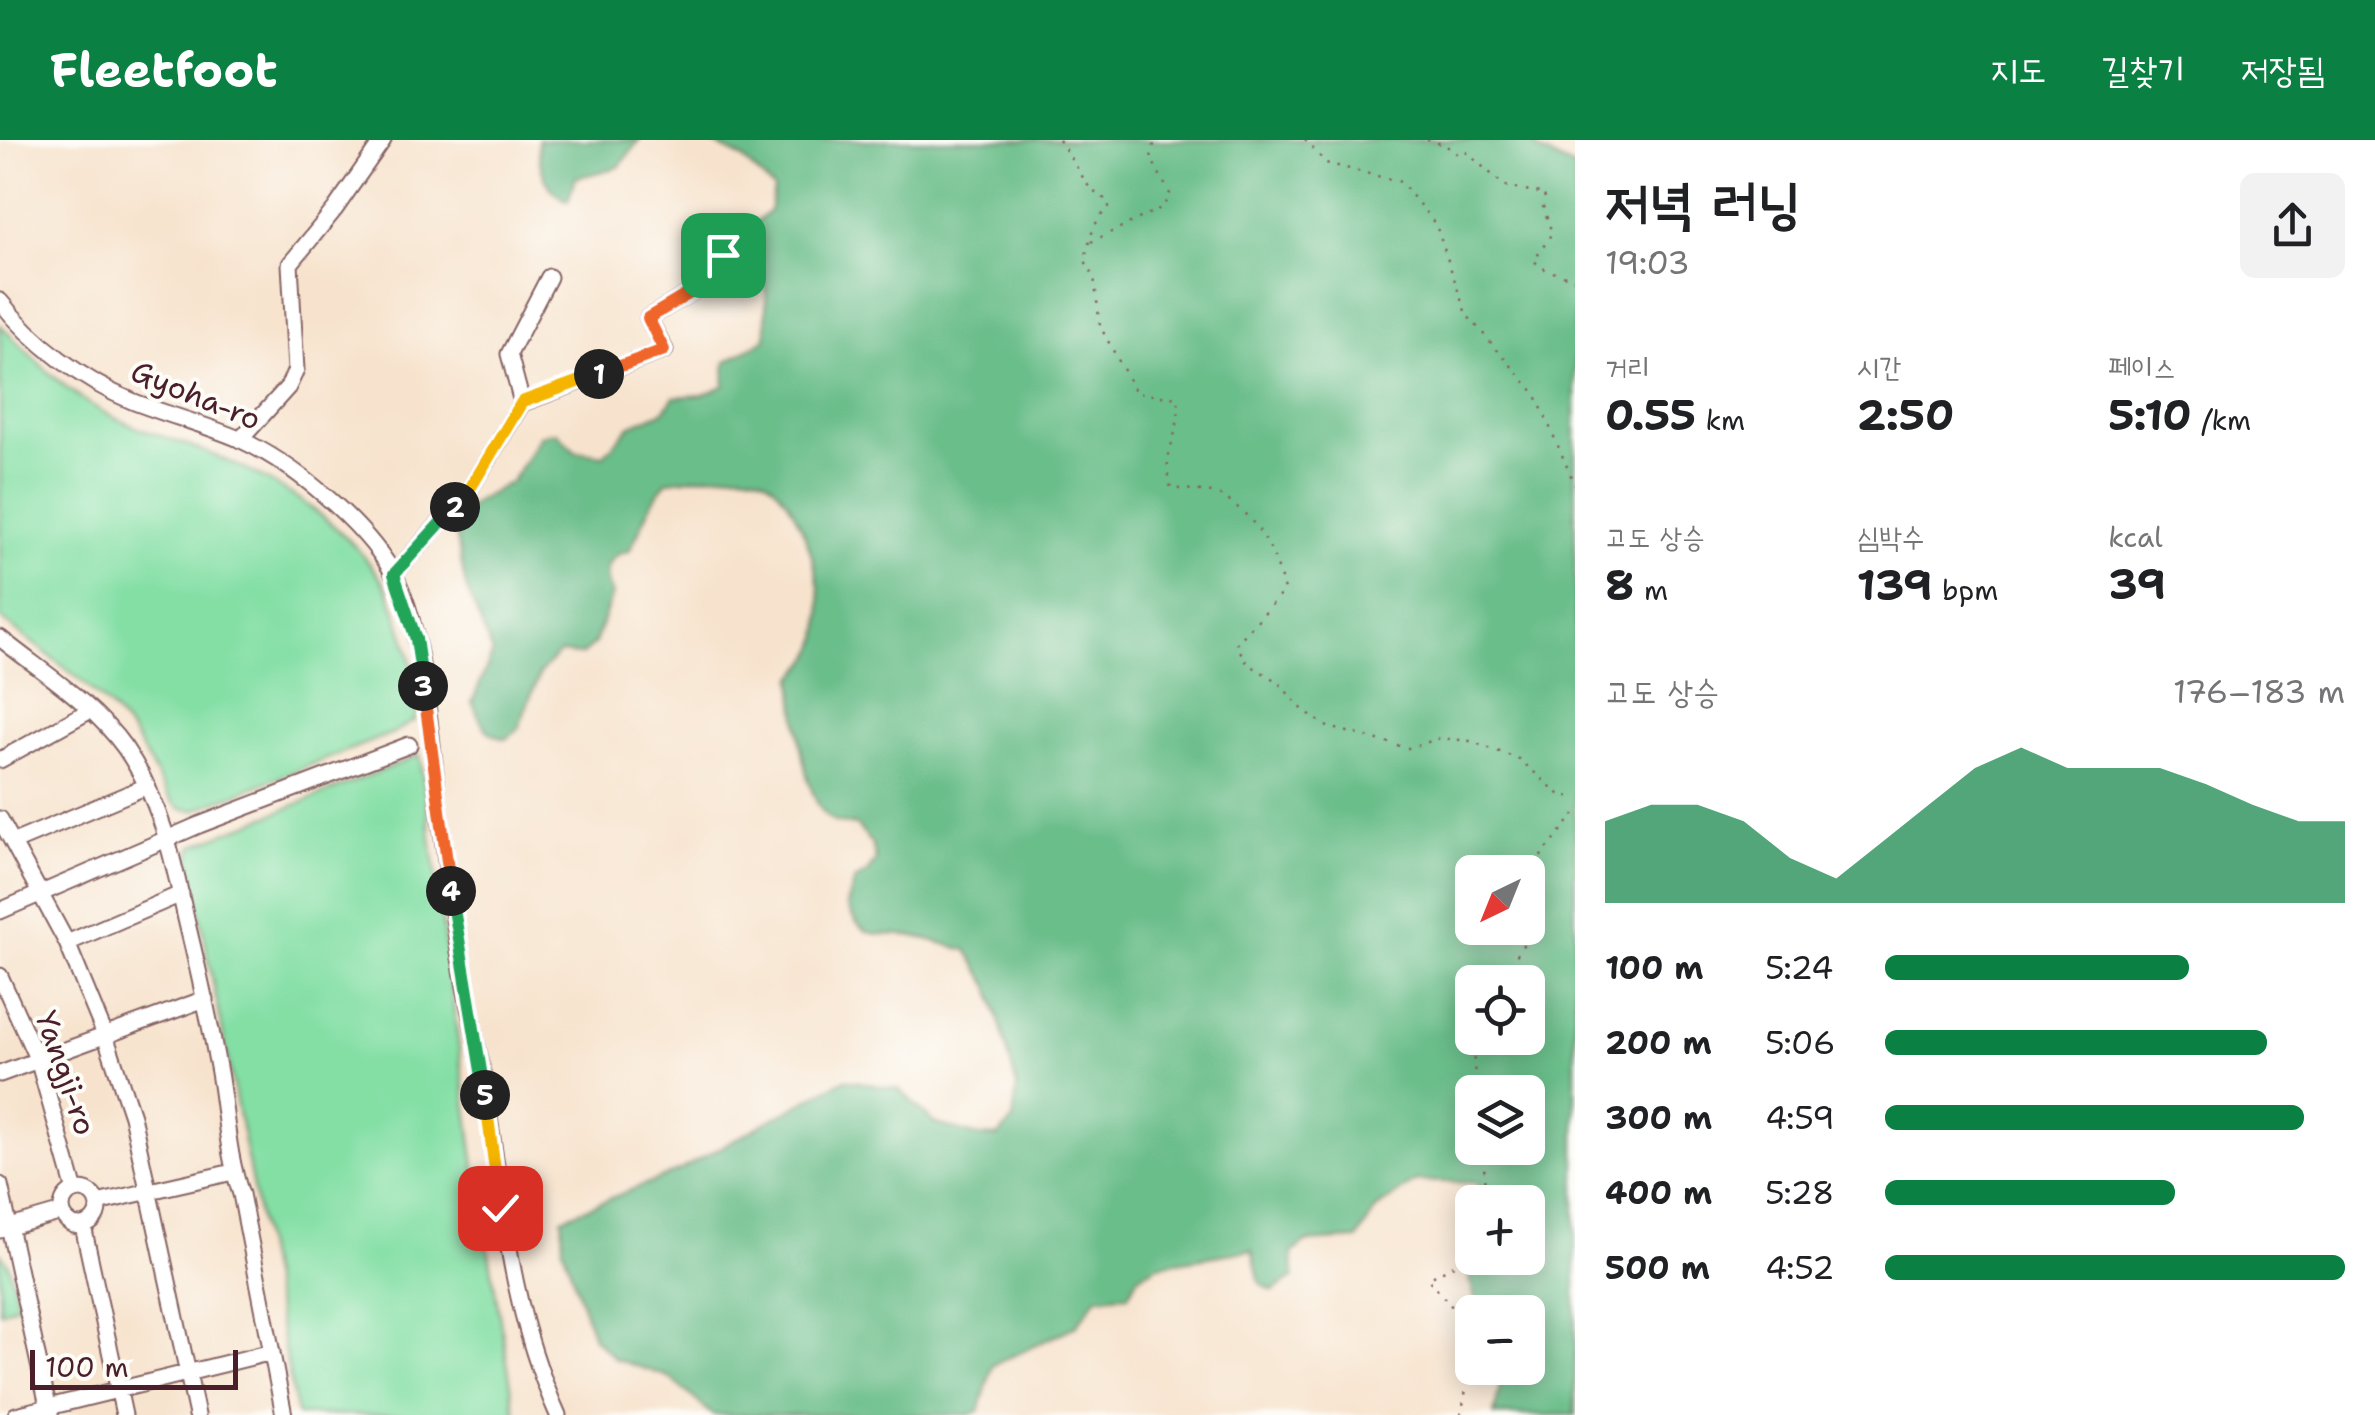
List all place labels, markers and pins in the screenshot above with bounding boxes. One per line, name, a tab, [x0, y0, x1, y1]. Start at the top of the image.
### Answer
pin	[681, 213, 766, 298]
pin: 1	[574, 349, 624, 399]
pin: 2	[430, 482, 480, 532]
pin: 3	[398, 661, 448, 711]
pin: 4	[426, 866, 476, 916]
pin: 5	[460, 1070, 510, 1120]
pin	[458, 1166, 543, 1251]

